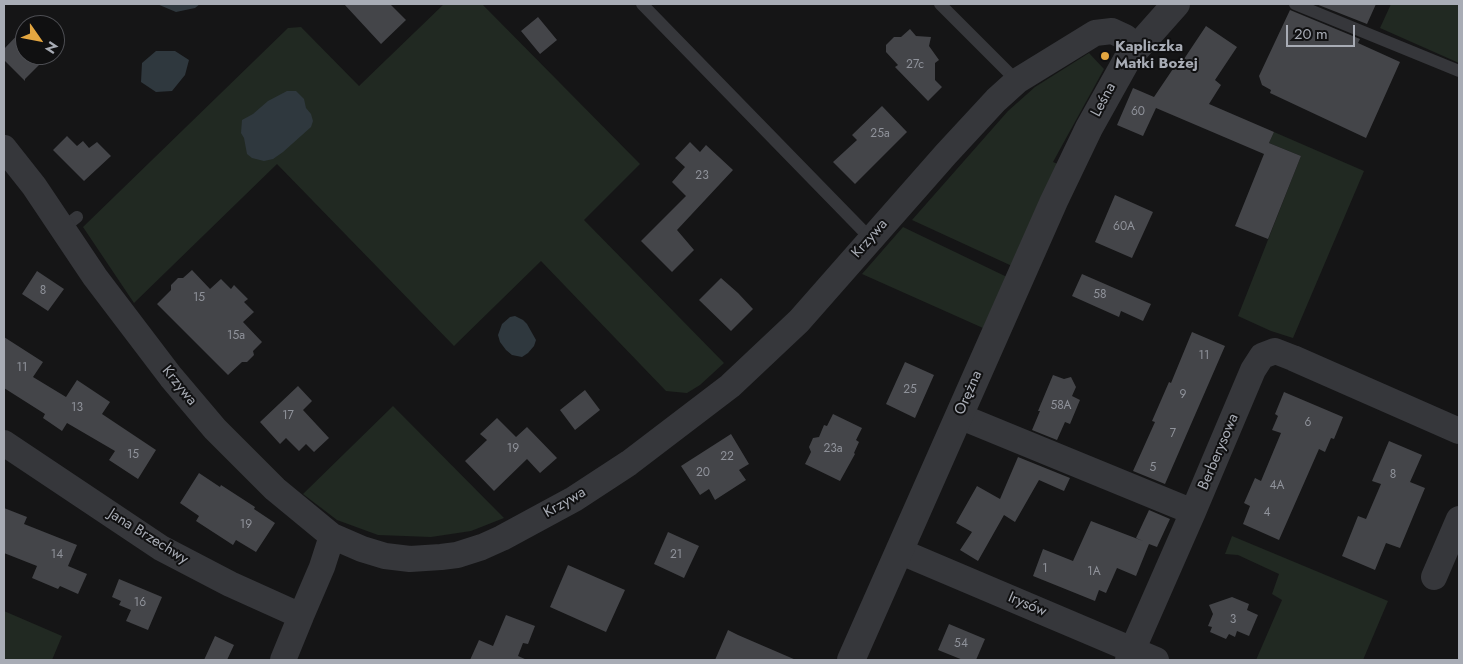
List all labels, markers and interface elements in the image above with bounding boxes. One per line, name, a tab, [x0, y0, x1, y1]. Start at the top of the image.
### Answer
north arrow	[15, 15, 65, 65]
scale bar	[1288, 15, 1357, 47]
text: 20 m	[1294, 23, 1328, 45]
text: N	[40, 38, 63, 58]
place label: Kapliczka Matki Bożej	[1115, 38, 1198, 73]
marker: Kapliczka Matki Bożej	[1099, 50, 1111, 62]
house number: 27c	[906, 58, 924, 72]
street label: Leśna	[1088, 80, 1120, 120]
house number: 60	[1131, 105, 1145, 119]
house number: 25a	[870, 127, 890, 141]
house number: 23	[695, 169, 709, 183]
street label: Krzywa	[848, 216, 892, 262]
house number: 60A	[1113, 220, 1135, 234]
house number: 8	[40, 284, 46, 298]
house number: 58	[1093, 288, 1107, 302]
house number: 15	[193, 291, 205, 305]
house number: 15a	[227, 329, 245, 343]
house number: 11	[1199, 349, 1209, 363]
house number: 11	[17, 361, 27, 375]
street label: Krzywa	[158, 363, 200, 409]
street label: Orężna	[951, 368, 987, 418]
house number: 25	[903, 383, 917, 397]
house number: 9	[1180, 388, 1186, 402]
house number: 58A	[1050, 399, 1072, 413]
house number: 13	[71, 401, 83, 415]
house number: 17	[282, 409, 294, 423]
street label: Berberysowa	[1195, 411, 1243, 493]
house number: 6	[1305, 416, 1311, 430]
house number: 7	[1170, 427, 1176, 441]
house number: 19	[507, 442, 519, 456]
house number: 23a	[823, 442, 843, 456]
house number: 15	[127, 448, 139, 462]
house number: 22	[720, 450, 734, 464]
house number: 5	[1150, 461, 1156, 475]
house number: 20	[696, 466, 710, 480]
house number: 8	[1390, 468, 1396, 482]
house number: 4A	[1270, 479, 1284, 493]
street label: Krzywa	[541, 484, 589, 522]
street label: Jana Brzechwy	[105, 505, 191, 569]
house number: 4	[1264, 506, 1270, 520]
house number: 19	[240, 518, 252, 532]
house number: 14	[51, 548, 63, 562]
house number: 21	[670, 548, 682, 562]
house number: 1	[1042, 562, 1048, 576]
house number: 1A	[1087, 565, 1101, 579]
street label: Irysów	[1005, 589, 1049, 621]
house number: 16	[134, 596, 146, 610]
house number: 3	[1230, 613, 1236, 627]
house number: 54	[954, 637, 968, 651]

